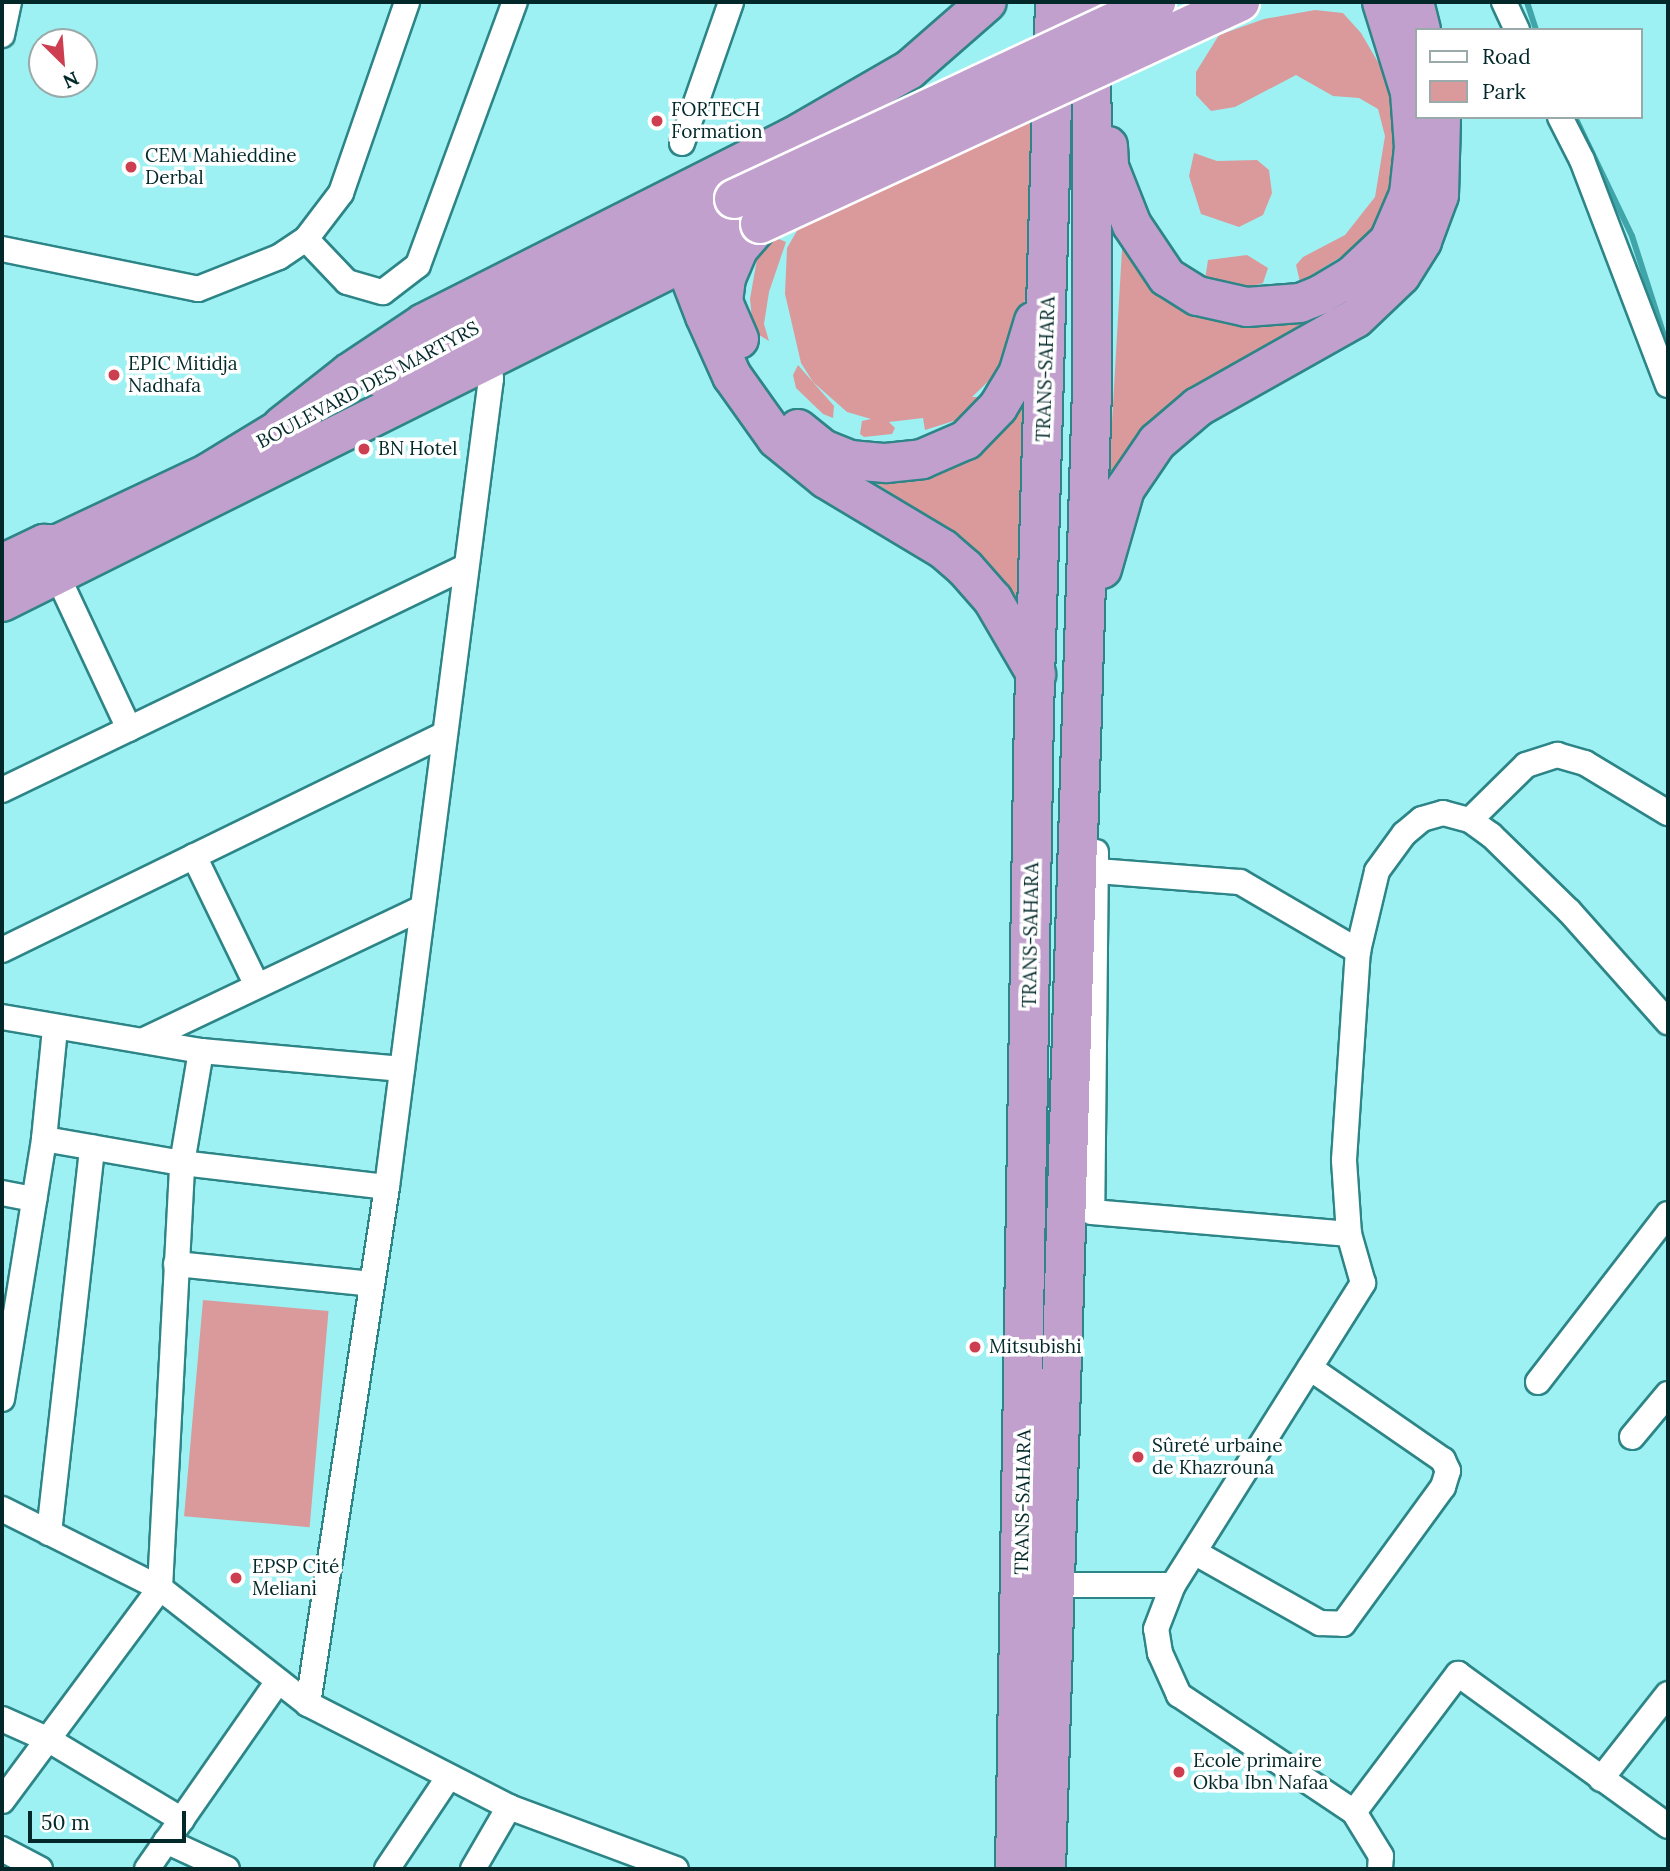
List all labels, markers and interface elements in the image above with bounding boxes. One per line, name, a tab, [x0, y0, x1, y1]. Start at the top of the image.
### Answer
north arrow	[28, 28, 98, 98]
legend	[1414, 28, 1642, 119]
text: Road	[1482, 43, 1531, 70]
text: N	[59, 66, 83, 94]
text: Park	[1482, 78, 1526, 105]
place label: FORTECH Formation	[671, 99, 762, 143]
marker: FORTECH Formation	[649, 113, 665, 129]
place label: CEM Mahieddine Derbal	[145, 145, 297, 189]
marker: CEM Mahieddine Derbal	[123, 159, 139, 175]
street label: TRANS-SAHARA	[1032, 296, 1060, 442]
street label: BOULEVARD DES MARTYRS	[253, 317, 483, 453]
place label: EPIC Mitidja Nadhafa	[128, 353, 238, 397]
marker: EPIC Mitidja Nadhafa	[106, 367, 122, 383]
place label: BN Hotel	[378, 438, 457, 460]
marker: BN Hotel	[356, 441, 372, 457]
street label: TRANS-SAHARA	[1018, 862, 1044, 1008]
place label: Mitsubishi	[989, 1336, 1081, 1358]
marker: Mitsubishi	[967, 1339, 983, 1355]
street label: TRANS-SAHARA	[1010, 1429, 1036, 1575]
place label: Sûreté urbaine de Khazrouna	[1152, 1435, 1282, 1479]
marker: Sûreté urbaine de Khazrouna	[1130, 1449, 1146, 1465]
place label: EPSP Cité Meliani	[252, 1556, 339, 1600]
marker: EPSP Cité Meliani	[226, 1568, 246, 1588]
place label: Ecole primaire Okba Ibn Nafaa	[1193, 1750, 1328, 1794]
marker: Ecole primaire Okba Ibn Nafaa	[1171, 1764, 1187, 1780]
scale bar	[32, 1798, 189, 1842]
text: 50 m	[41, 1809, 90, 1836]

